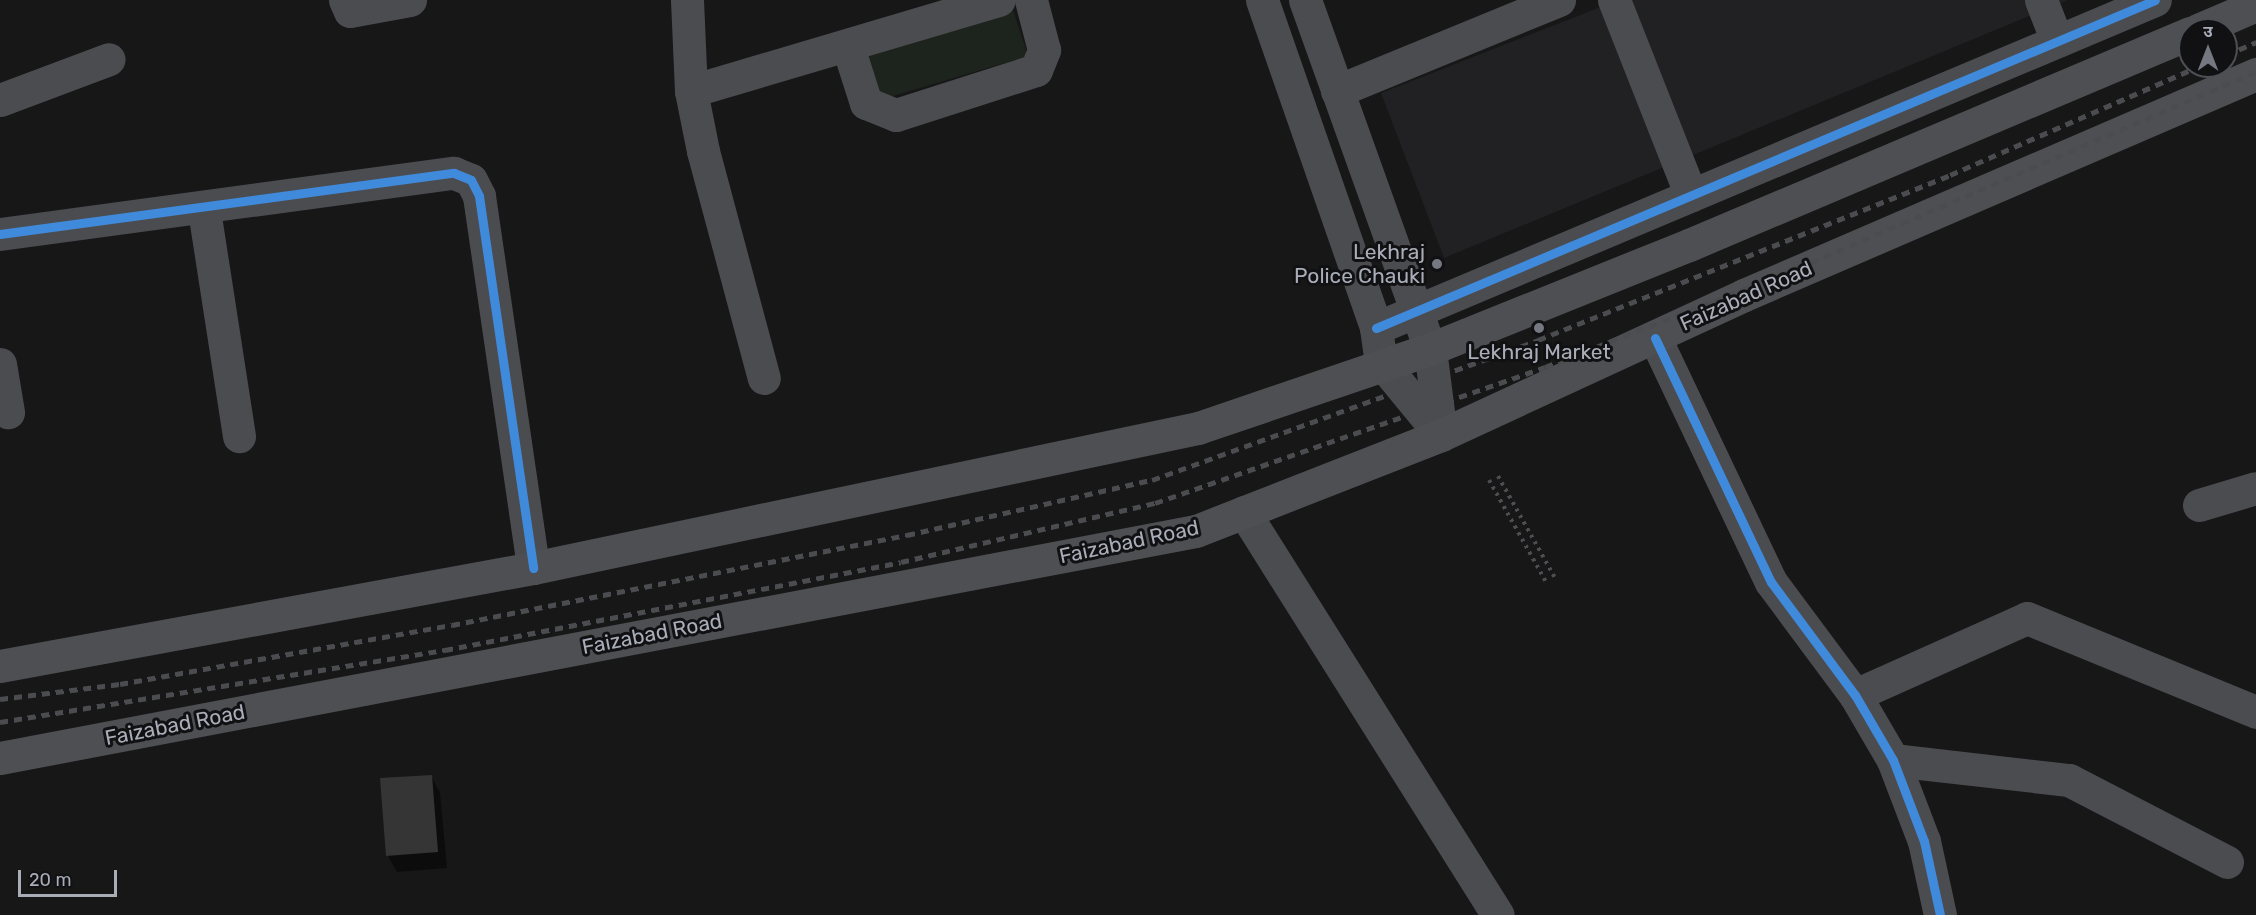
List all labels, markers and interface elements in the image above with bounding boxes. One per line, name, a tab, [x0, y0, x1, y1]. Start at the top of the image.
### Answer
north arrow	[2178, 18, 2238, 78]
text: उ	[2203, 22, 2213, 41]
place label: Lekhraj Police Chauki	[1294, 239, 1425, 289]
street label: Faizabad Road	[1676, 256, 1816, 336]
marker: Lekhraj Police Chauki	[1430, 257, 1444, 271]
marker: Lekhraj Market	[1530, 319, 1548, 337]
place label: Lekhraj Market	[1467, 339, 1611, 365]
street label: Faizabad Road	[1057, 515, 1201, 569]
street label: Faizabad Road	[580, 608, 724, 660]
street label: Faizabad Road	[103, 699, 247, 751]
scale bar	[21, 858, 120, 896]
text: 20 m	[29, 869, 71, 891]

